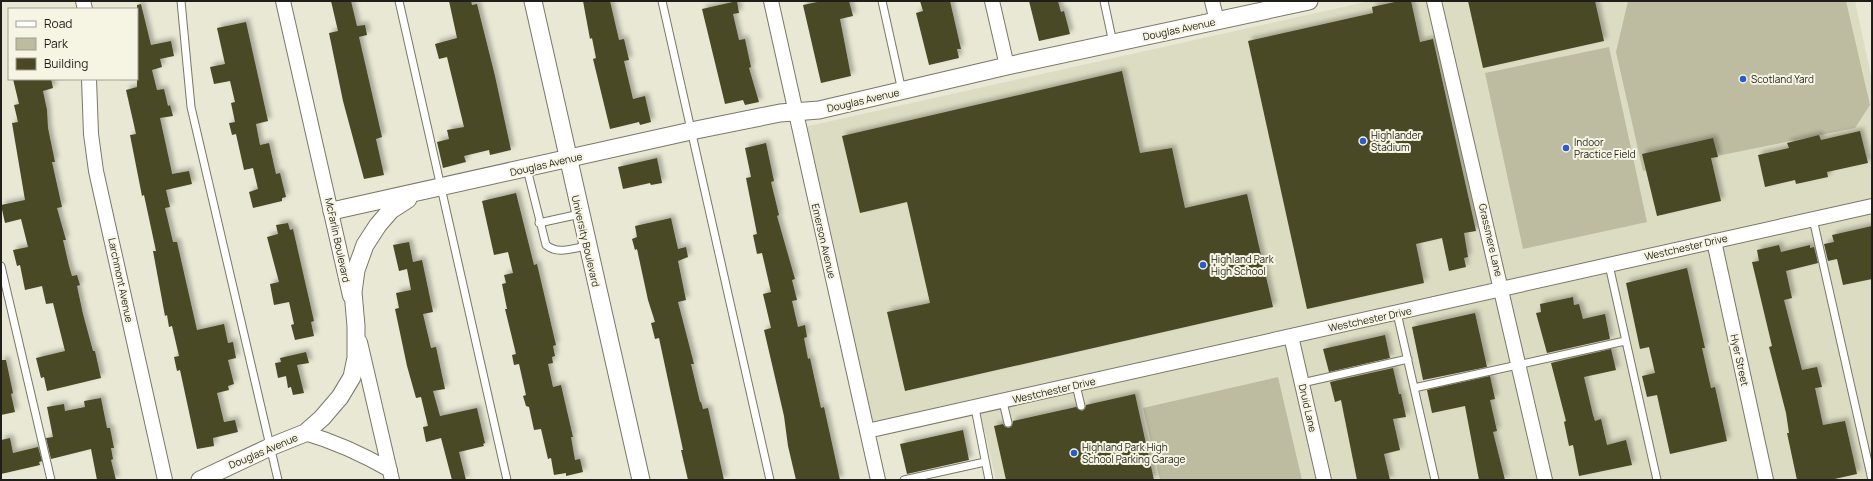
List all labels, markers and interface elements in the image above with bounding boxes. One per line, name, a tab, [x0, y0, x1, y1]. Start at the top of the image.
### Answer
legend	[8, 8, 138, 80]
street label: Douglas Avenue	[1141, 14, 1217, 44]
text: Road	[44, 15, 72, 32]
text: Park	[44, 35, 69, 52]
text: Building	[44, 55, 88, 72]
place label: Scotland Yard	[1751, 72, 1814, 86]
marker: Scotland Yard	[1738, 74, 1748, 84]
street label: Douglas Avenue	[825, 85, 901, 115]
place label: Highlander Stadium	[1371, 128, 1422, 154]
place label: Indoor Practice Field	[1574, 135, 1636, 161]
marker: Highlander Stadium	[1358, 136, 1368, 146]
marker: Indoor Practice Field	[1561, 143, 1571, 153]
street label: Douglas Avenue	[508, 149, 584, 179]
street label: University Boulevard	[569, 194, 603, 288]
street label: McFarlin Boulevard	[322, 196, 354, 284]
street label: Emerson Avenue	[809, 202, 839, 280]
street label: Grassmere Lane	[1476, 202, 1506, 278]
street label: Westchester Drive	[1643, 231, 1729, 263]
street label: Larchmont Avenue	[105, 236, 137, 324]
place label: Highland Park High School	[1211, 252, 1275, 278]
marker: Highland Park High School	[1198, 260, 1208, 270]
street label: Westchester Drive	[1327, 303, 1413, 335]
street label: Hyer Street	[1728, 333, 1752, 387]
street label: Westchester Drive	[1011, 374, 1097, 406]
street label: Druid Lane	[1296, 383, 1320, 434]
street label: Douglas Avenue	[226, 430, 300, 472]
place label: Highland Park High School Parking Garage	[1082, 440, 1185, 466]
marker: Highland Park High School Parking Garage	[1069, 448, 1079, 458]

